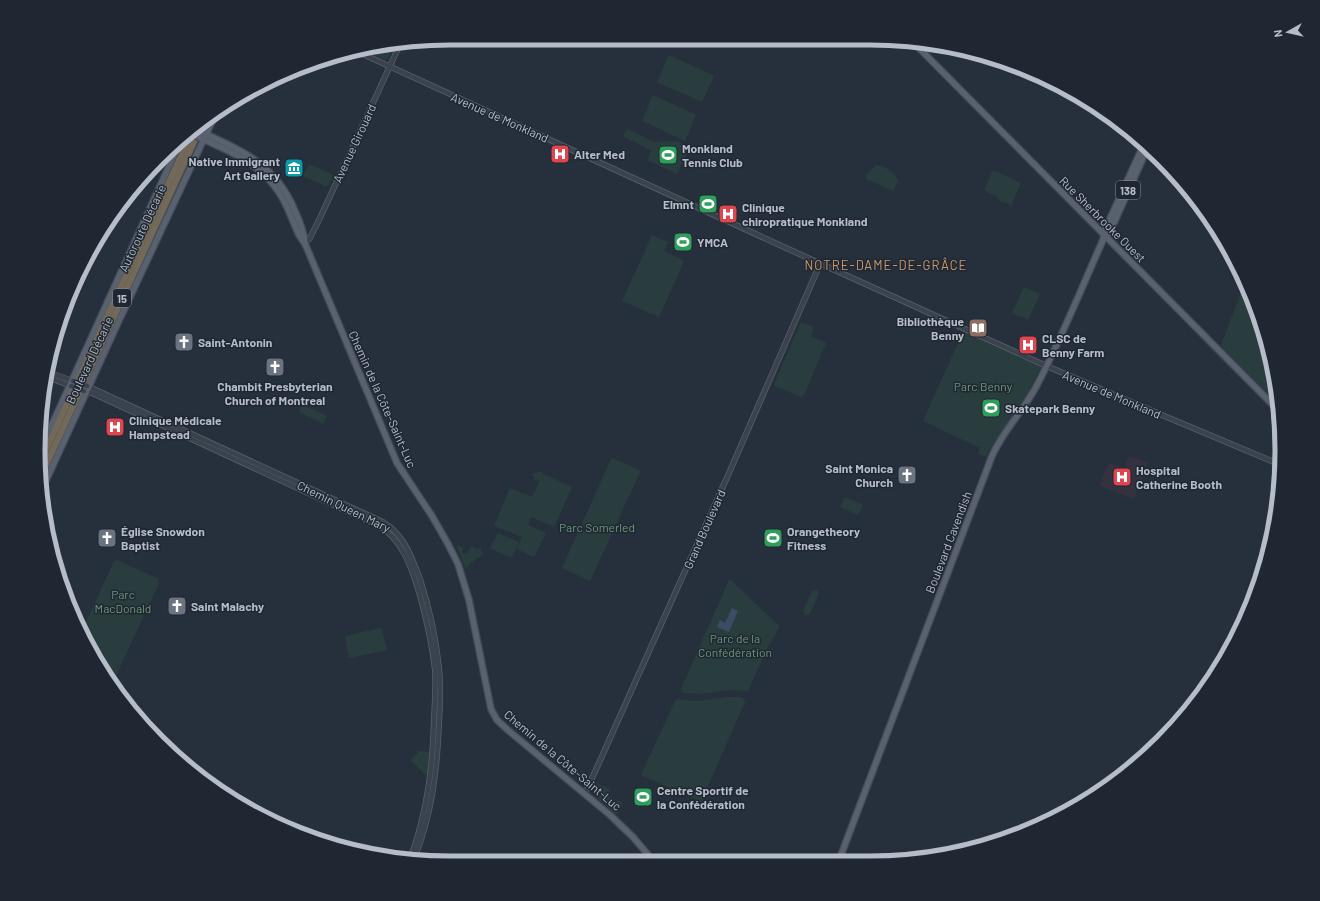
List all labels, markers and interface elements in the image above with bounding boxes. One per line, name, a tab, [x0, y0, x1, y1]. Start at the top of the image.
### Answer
north arrow	[1268, 12, 1308, 52]
text: N	[1271, 29, 1285, 38]
street label: Avenue de Monkland	[449, 89, 551, 145]
street label: Avenue Girouard	[330, 101, 378, 185]
place label: Monkland Tennis Club	[682, 141, 743, 169]
hospital icon: Alter Med	[549, 143, 571, 165]
sports icon: Monkland Tennis Club	[657, 144, 679, 166]
place label: Alter Med	[574, 147, 625, 161]
place label: Native Immigrant Art Gallery	[188, 154, 280, 182]
museum icon: Native Immigrant Art Gallery	[283, 157, 305, 179]
street label: Rue Sherbrooke Ouest	[1057, 173, 1149, 265]
road number: 138	[1116, 181, 1140, 199]
street label: Autoroute Décarie	[116, 182, 168, 274]
sports icon: Elmnt	[697, 193, 719, 215]
place label: Elmnt	[663, 197, 694, 211]
place label: Clinique chiropratique Monkland	[742, 200, 868, 228]
hospital icon: Clinique chiropratique Monkland	[717, 203, 739, 225]
sports icon: YMCA	[672, 231, 694, 253]
place label: YMCA	[697, 235, 728, 249]
district label: NOTRE-DAME-DE-GRÂCE	[805, 257, 967, 273]
road number: 15	[113, 289, 131, 307]
street label: Boulevard Décarie	[63, 314, 115, 406]
place label: Bibliothèque Benny	[897, 314, 964, 342]
library icon: Bibliothèque Benny	[967, 317, 989, 339]
street label: Chemin de la Côte-Saint-Luc	[346, 328, 420, 470]
church icon: Saint-Antonin	[173, 331, 195, 353]
place label: CLSC de Benny Farm	[1042, 331, 1104, 359]
hospital icon: CLSC de Benny Farm	[1017, 334, 1039, 356]
place label: Saint-Antonin	[198, 335, 272, 349]
church icon: Chambit Presbyterian Church of Montreal	[264, 356, 286, 378]
street label: Avenue de Monkland	[1061, 367, 1163, 421]
place label: Chambit Presbyterian Church of Montreal	[217, 379, 333, 407]
park label: Parc Benny	[954, 379, 1013, 393]
sports icon: Skatepark Benny	[980, 397, 1002, 419]
place label: Skatepark Benny	[1005, 401, 1095, 415]
place label: Clinique Médicale Hampstead	[129, 413, 222, 441]
hospital icon: Clinique Médicale Hampstead	[104, 416, 126, 438]
place label: Saint Monica Church	[825, 461, 893, 489]
place label: Hospital Catherine Booth	[1136, 463, 1222, 491]
church icon: Saint Monica Church	[896, 464, 918, 486]
hospital icon: Hospital Catherine Booth	[1111, 466, 1133, 488]
street label: Chemin Queen Mary	[295, 477, 393, 535]
street label: Grand Boulevard	[680, 487, 728, 571]
street label: Boulevard Cavendish	[922, 489, 974, 595]
park label: Parc Somerled	[559, 520, 635, 534]
place label: Église Snowdon Baptist	[121, 524, 205, 552]
place label: Orangetheory Fitness	[787, 524, 860, 552]
church icon: Église Snowdon Baptist	[96, 527, 118, 549]
sports icon: Orangetheory Fitness	[762, 527, 784, 549]
park label: Parc MacDonald	[95, 587, 151, 615]
church icon: Saint Malachy	[166, 595, 188, 617]
place label: Saint Malachy	[191, 599, 264, 613]
park label: Parc de la Confédération	[698, 631, 772, 659]
street label: Chemin de la Côte-Saint-Luc	[502, 707, 624, 813]
place label: Centre Sportif de la Confédération	[657, 783, 749, 811]
sports icon: Centre Sportif de la Confédération	[632, 786, 654, 808]

